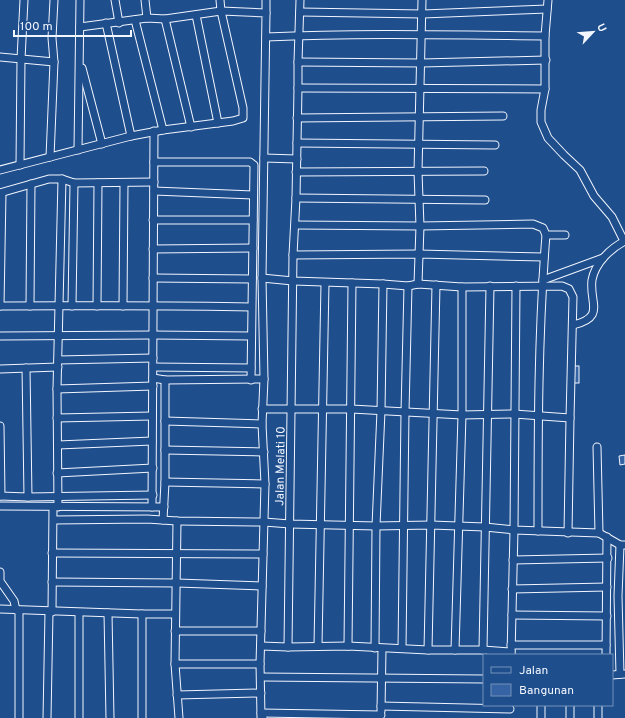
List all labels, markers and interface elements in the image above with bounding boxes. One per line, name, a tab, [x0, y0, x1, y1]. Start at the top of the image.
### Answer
scale bar	[14, 12, 131, 38]
north arrow	[573, 12, 613, 52]
text: 100 m	[20, 19, 53, 35]
text: U	[593, 21, 609, 35]
street label: Jalan Melati 10	[272, 426, 290, 506]
legend	[483, 654, 613, 706]
text: Jalan	[519, 663, 548, 679]
text: Bangunan	[519, 683, 574, 699]

